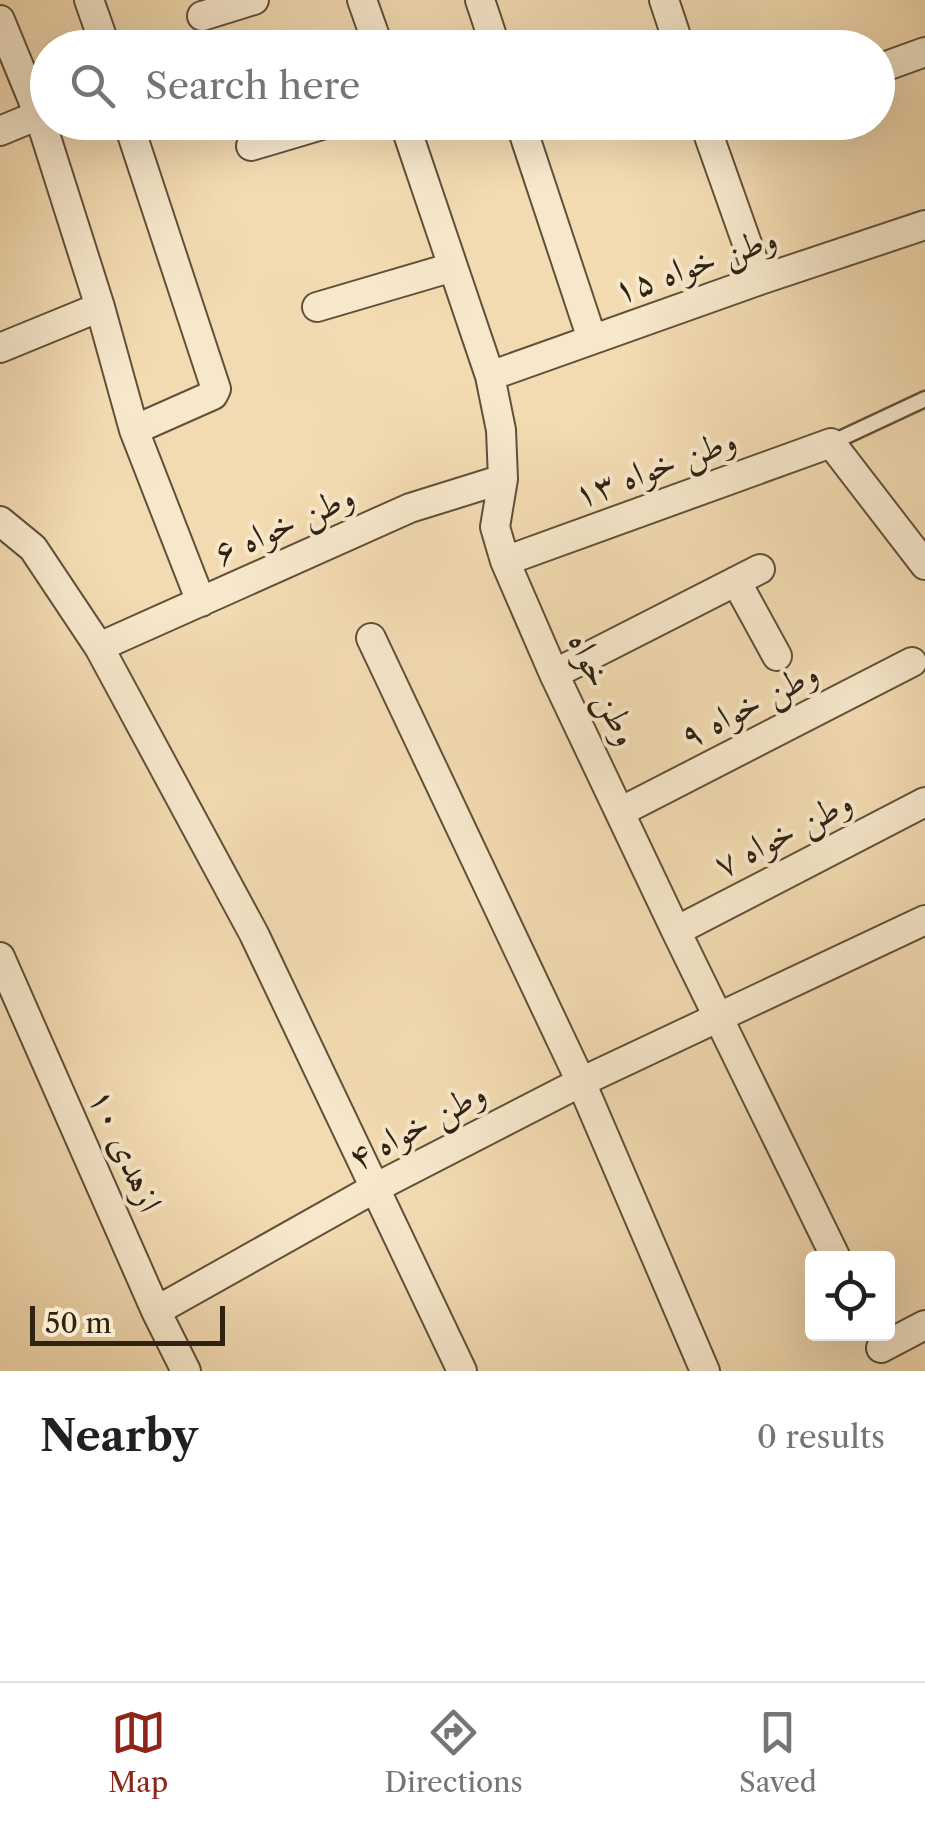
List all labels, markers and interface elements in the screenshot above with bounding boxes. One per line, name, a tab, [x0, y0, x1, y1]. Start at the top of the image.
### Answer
search box	[30, 30, 895, 140]
icon: search	[65, 58, 120, 113]
text: Search here	[145, 62, 360, 109]
street label: وطن خواه ۱۵	[607, 215, 783, 314]
street label: وطن خواه ۱۳	[567, 417, 743, 519]
street label: وطن خواه ۶	[207, 473, 362, 576]
street label: وطن خواه	[557, 625, 649, 754]
street label: وطن خواه ۹	[672, 650, 827, 759]
street label: وطن خواه ۷	[706, 779, 861, 888]
street label: وطن خواه ۴	[340, 1070, 495, 1181]
street label: ازهدی ۱۰	[80, 1081, 173, 1218]
map controls	[805, 1251, 895, 1341]
button: locate	[805, 1251, 895, 1341]
scale bar	[30, 1301, 225, 1346]
text: 50 m	[45, 1306, 112, 1340]
text: Nearby	[40, 1410, 198, 1462]
text: 0 results	[757, 1417, 885, 1456]
tab: Map	[108, 1705, 168, 1799]
tab: Directions	[384, 1705, 523, 1799]
tab: Saved	[739, 1705, 817, 1799]

